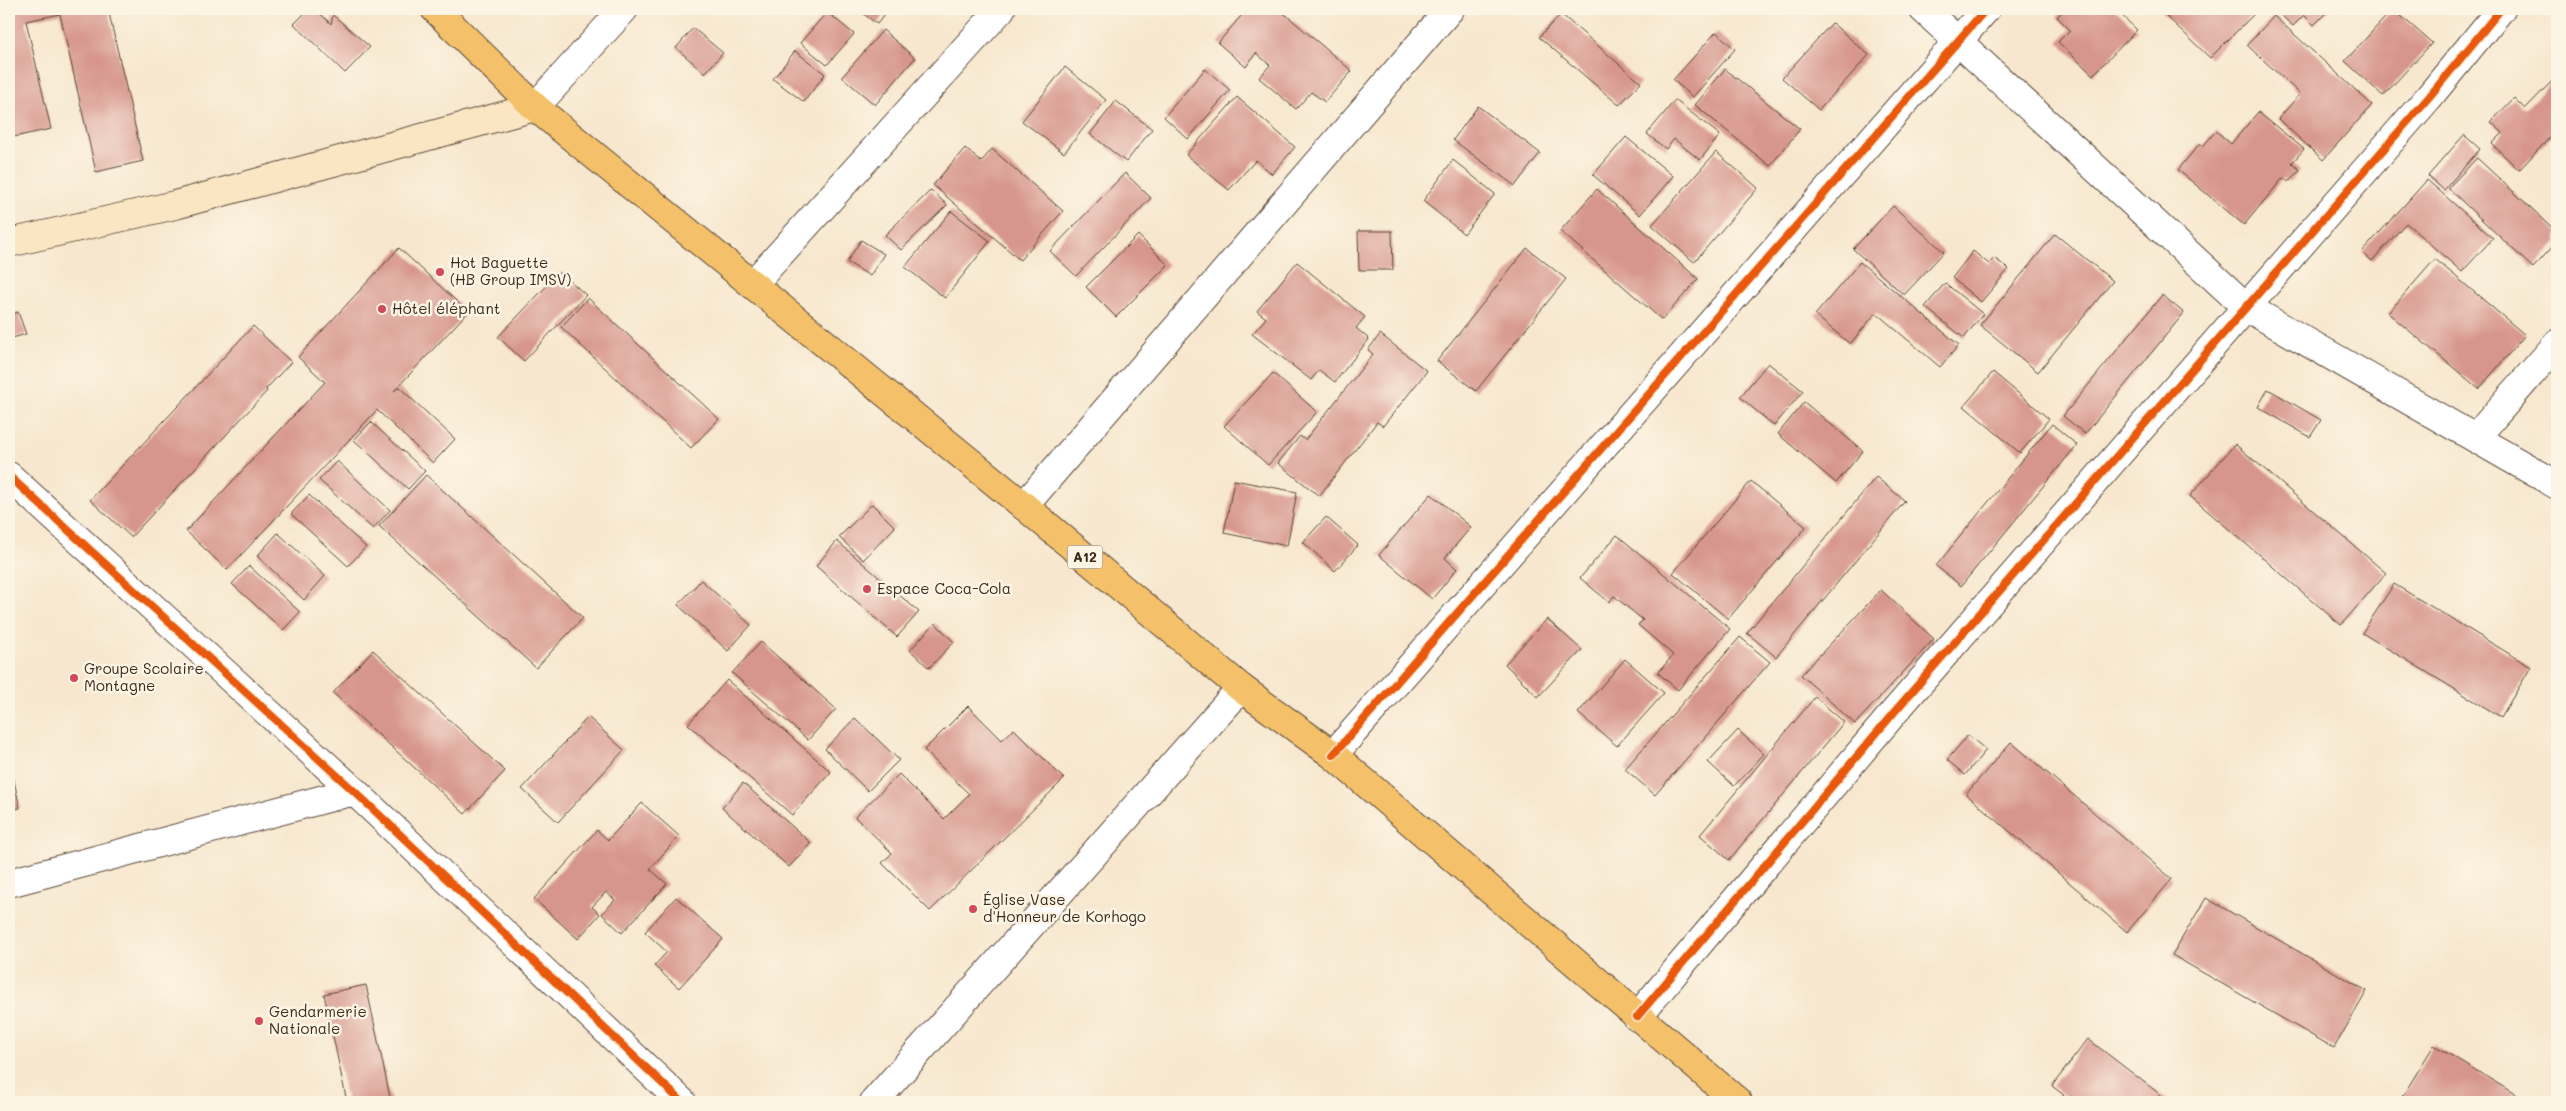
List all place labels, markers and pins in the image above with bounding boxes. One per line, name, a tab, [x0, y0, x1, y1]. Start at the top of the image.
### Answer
place label: Hot Baguette (HB Group IMSV)	[450, 252, 571, 289]
marker: Hot Baguette (HB Group IMSV)	[434, 266, 446, 278]
place label: Hôtel éléphant	[392, 298, 500, 318]
marker: Hôtel éléphant	[376, 303, 388, 315]
place label: Espace Coca-Cola	[877, 578, 1011, 598]
marker: Espace Coca-Cola	[861, 583, 873, 595]
place label: Groupe Scolaire Montagne	[84, 658, 204, 695]
marker: Groupe Scolaire Montagne	[68, 672, 80, 684]
place label: Église Vase d'Honneur de Korhogo	[983, 889, 1146, 926]
marker: Église Vase d'Honneur de Korhogo	[967, 903, 979, 915]
place label: Gendarmerie Nationale	[269, 1001, 367, 1038]
marker: Gendarmerie Nationale	[253, 1015, 265, 1027]

